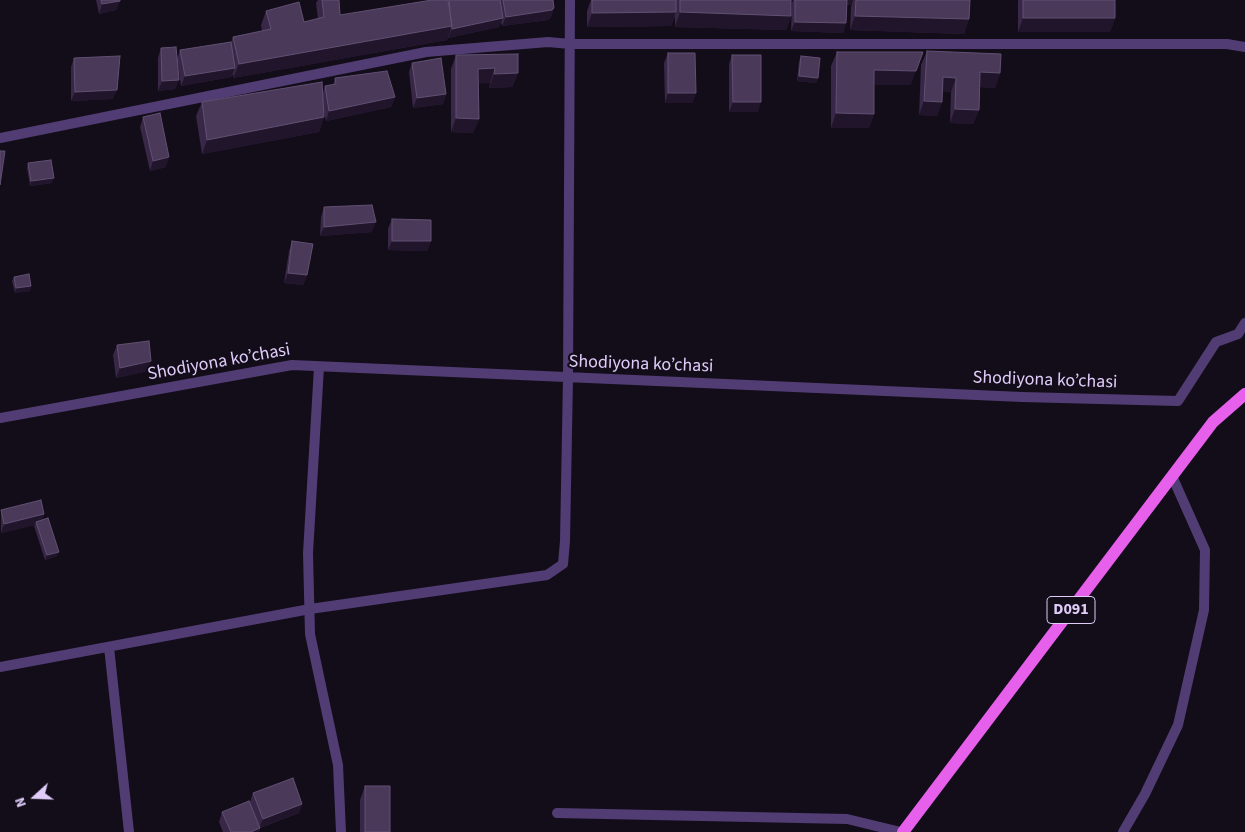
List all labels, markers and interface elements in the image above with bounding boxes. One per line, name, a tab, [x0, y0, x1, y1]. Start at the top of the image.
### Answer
street label: Shodiyona ko’chasi	[146, 340, 292, 386]
street label: Shodiyona ko’chasi	[568, 352, 714, 378]
street label: Shodiyona ko’chasi	[972, 368, 1118, 394]
road number: D091	[1047, 596, 1095, 624]
north arrow	[10, 772, 60, 822]
text: N	[10, 794, 32, 810]

